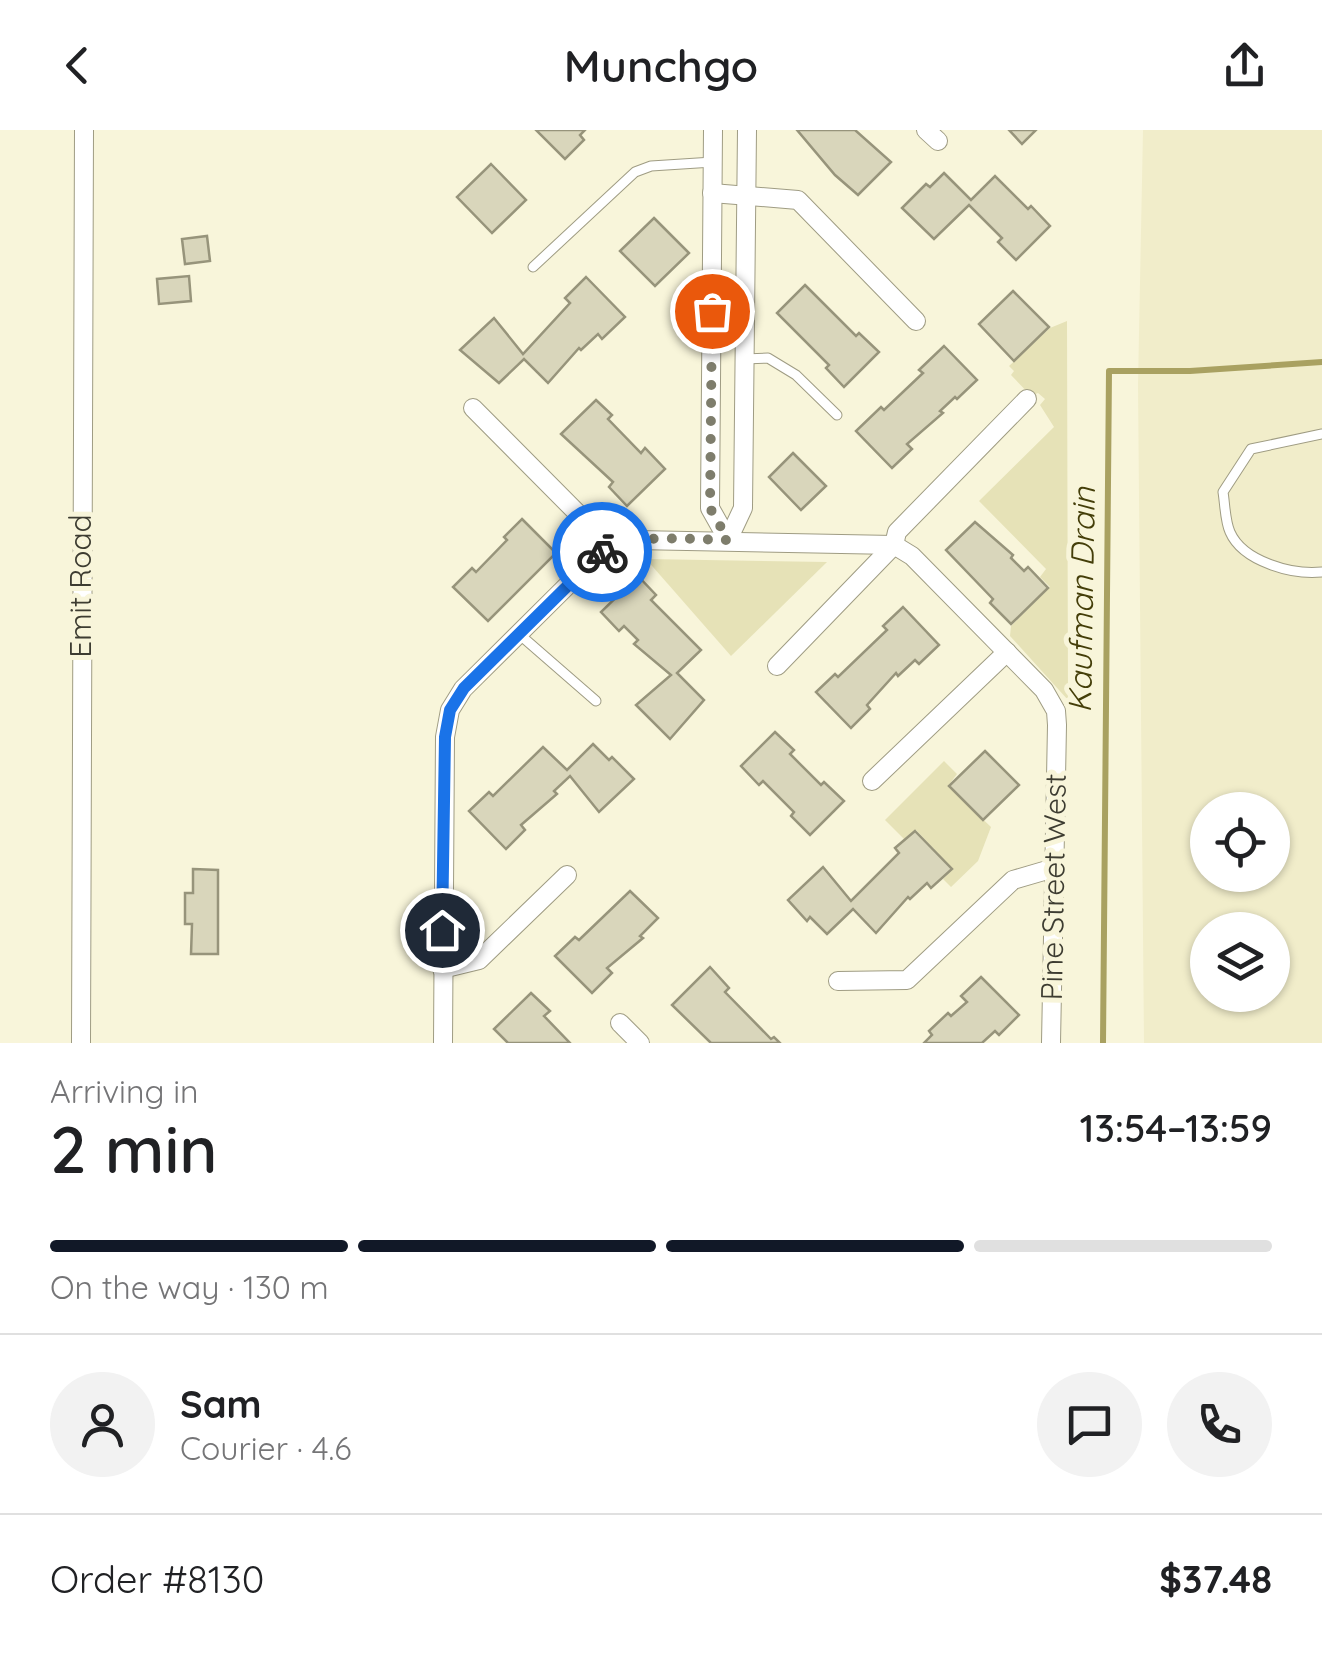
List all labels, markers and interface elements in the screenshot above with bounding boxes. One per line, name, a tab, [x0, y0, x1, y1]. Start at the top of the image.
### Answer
text: Munchgo	[564, 37, 758, 93]
icon: back	[50, 38, 105, 93]
icon: share	[1217, 38, 1272, 93]
pin	[670, 269, 755, 354]
icon: bag	[685, 284, 740, 339]
water label: Kaufman Drain	[1059, 485, 1103, 713]
courier	[552, 502, 652, 602]
street label: Emit Road	[61, 514, 99, 658]
icon: bike	[575, 525, 630, 580]
street label: Pine Street West	[1032, 773, 1074, 1001]
map controls	[1190, 792, 1290, 1012]
button: locate	[1190, 792, 1290, 892]
pin	[400, 888, 485, 973]
icon: home	[415, 903, 470, 958]
button: layers	[1190, 912, 1290, 1012]
text: Arriving in	[50, 1071, 199, 1111]
text: 13:54–13:59	[1080, 1104, 1272, 1152]
text: 2 min	[50, 1108, 218, 1189]
text: On the way · 130 m	[50, 1267, 329, 1307]
button: person	[50, 1372, 155, 1477]
button: chat	[1037, 1372, 1142, 1477]
button: phone	[1167, 1372, 1272, 1477]
text: Sam	[180, 1380, 262, 1428]
text: Courier · 4.6	[180, 1428, 352, 1468]
text: Order #8130	[50, 1555, 264, 1603]
text: $37.48	[1159, 1555, 1272, 1603]

